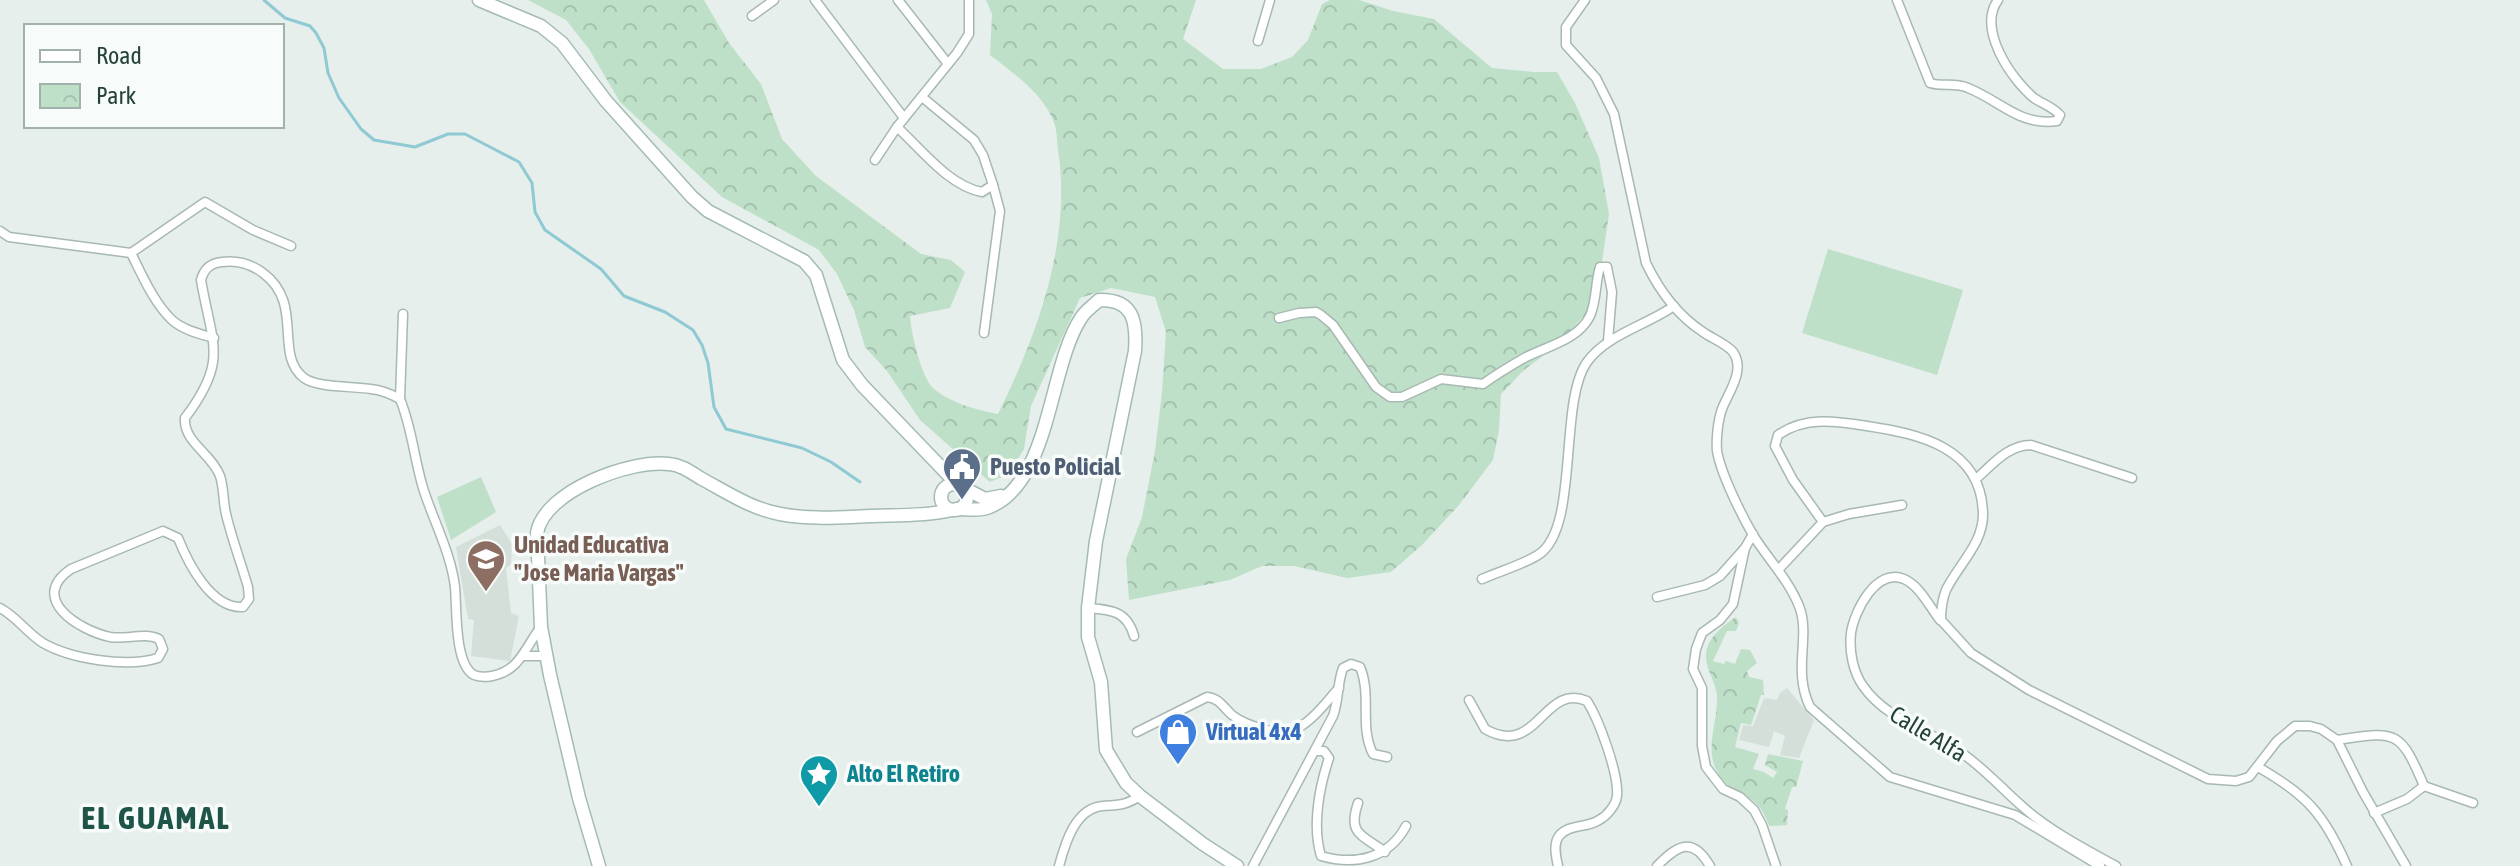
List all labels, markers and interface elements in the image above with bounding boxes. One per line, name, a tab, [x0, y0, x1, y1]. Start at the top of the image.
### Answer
legend	[24, 24, 284, 128]
text: Road	[96, 42, 142, 69]
text: Park	[96, 82, 137, 109]
public building icon: Puesto Policial	[941, 446, 983, 501]
place label: Puesto Policial	[990, 453, 1121, 480]
place label: Unidad Educativa "Jose Maria Vargas"	[514, 531, 684, 586]
school or university icon: Unidad Educativa "Jose Maria Vargas"	[465, 538, 507, 593]
street label: Calle Alfa	[1885, 700, 1971, 767]
shop icon: Virtual 4x4	[1157, 711, 1199, 766]
place label: Virtual 4x4	[1205, 718, 1302, 745]
place icon: Alto El Retiro	[798, 753, 840, 808]
place label: Alto El Retiro	[846, 760, 960, 787]
district label: EL GUAMAL	[81, 799, 231, 836]

